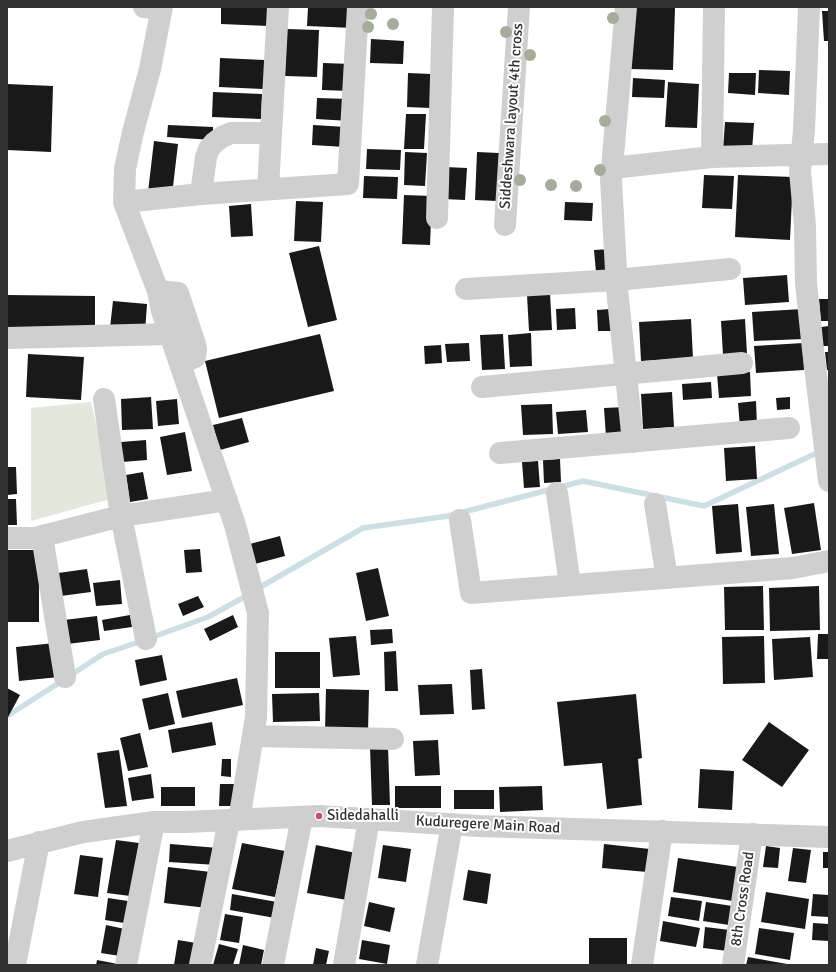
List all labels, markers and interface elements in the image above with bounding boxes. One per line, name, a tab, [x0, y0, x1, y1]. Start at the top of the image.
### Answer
street label: Siddeshwara layout 4th cross	[497, 23, 527, 209]
place label: Sidedahalli	[327, 807, 399, 825]
marker: Sidedahalli	[314, 811, 324, 821]
street label: Kuduregere Main Road	[415, 812, 561, 838]
street label: 8th Cross Road	[727, 850, 759, 948]

